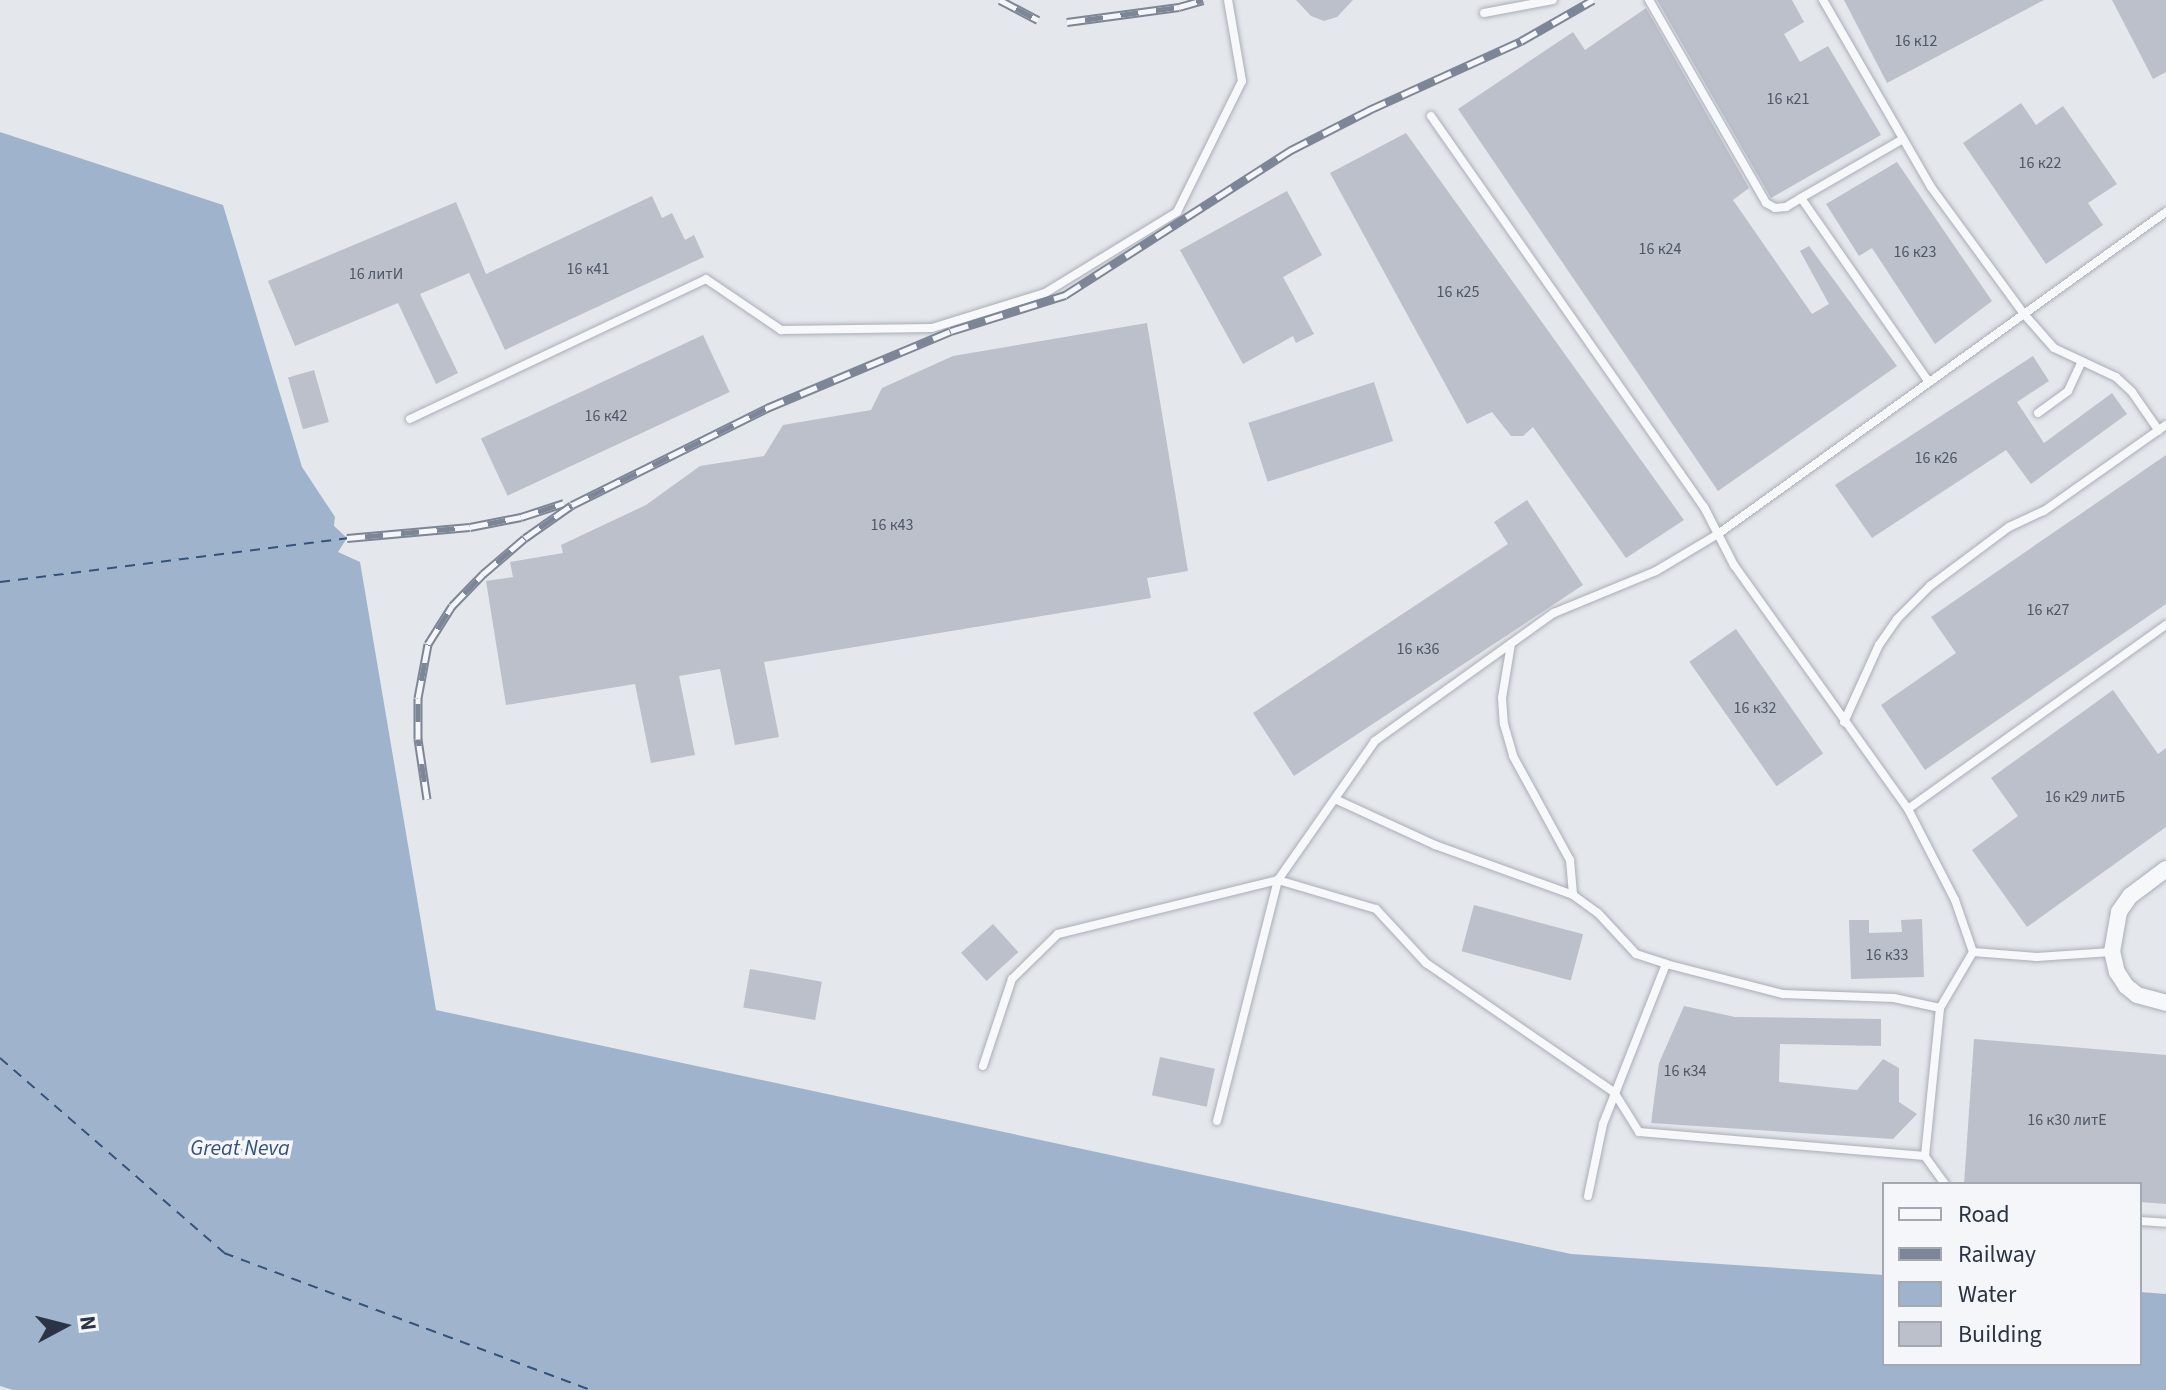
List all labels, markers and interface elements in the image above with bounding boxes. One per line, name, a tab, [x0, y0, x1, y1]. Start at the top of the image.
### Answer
house number: 16 к12	[1895, 31, 1937, 51]
house number: 16 к21	[1767, 89, 1809, 109]
house number: 16 к22	[2019, 153, 2061, 173]
house number: 16 к24	[1639, 239, 1681, 259]
house number: 16 к23	[1894, 242, 1936, 262]
house number: 16 к41	[567, 259, 609, 279]
house number: 16 литИ	[349, 264, 403, 284]
house number: 16 к25	[1437, 282, 1479, 302]
house number: 16 к42	[585, 406, 627, 426]
house number: 16 к26	[1915, 448, 1957, 468]
house number: 16 к43	[871, 515, 913, 535]
house number: 16 к27	[2027, 600, 2069, 620]
house number: 16 к36	[1397, 639, 1439, 659]
house number: 16 к32	[1734, 698, 1776, 718]
house number: 16 к29 литБ	[2045, 787, 2125, 807]
house number: 16 к33	[1866, 945, 1908, 965]
house number: 16 к34	[1664, 1061, 1706, 1081]
house number: 16 к30 литЕ	[2027, 1110, 2107, 1130]
water label: Great Neva	[190, 1136, 290, 1162]
legend	[1882, 1182, 2142, 1366]
text: Road	[1958, 1197, 2010, 1232]
text: Railway	[1958, 1237, 2036, 1272]
text: Water	[1958, 1277, 2016, 1312]
north arrow	[24, 1286, 104, 1366]
text: N	[71, 1314, 105, 1332]
text: Building	[1958, 1317, 2042, 1352]

